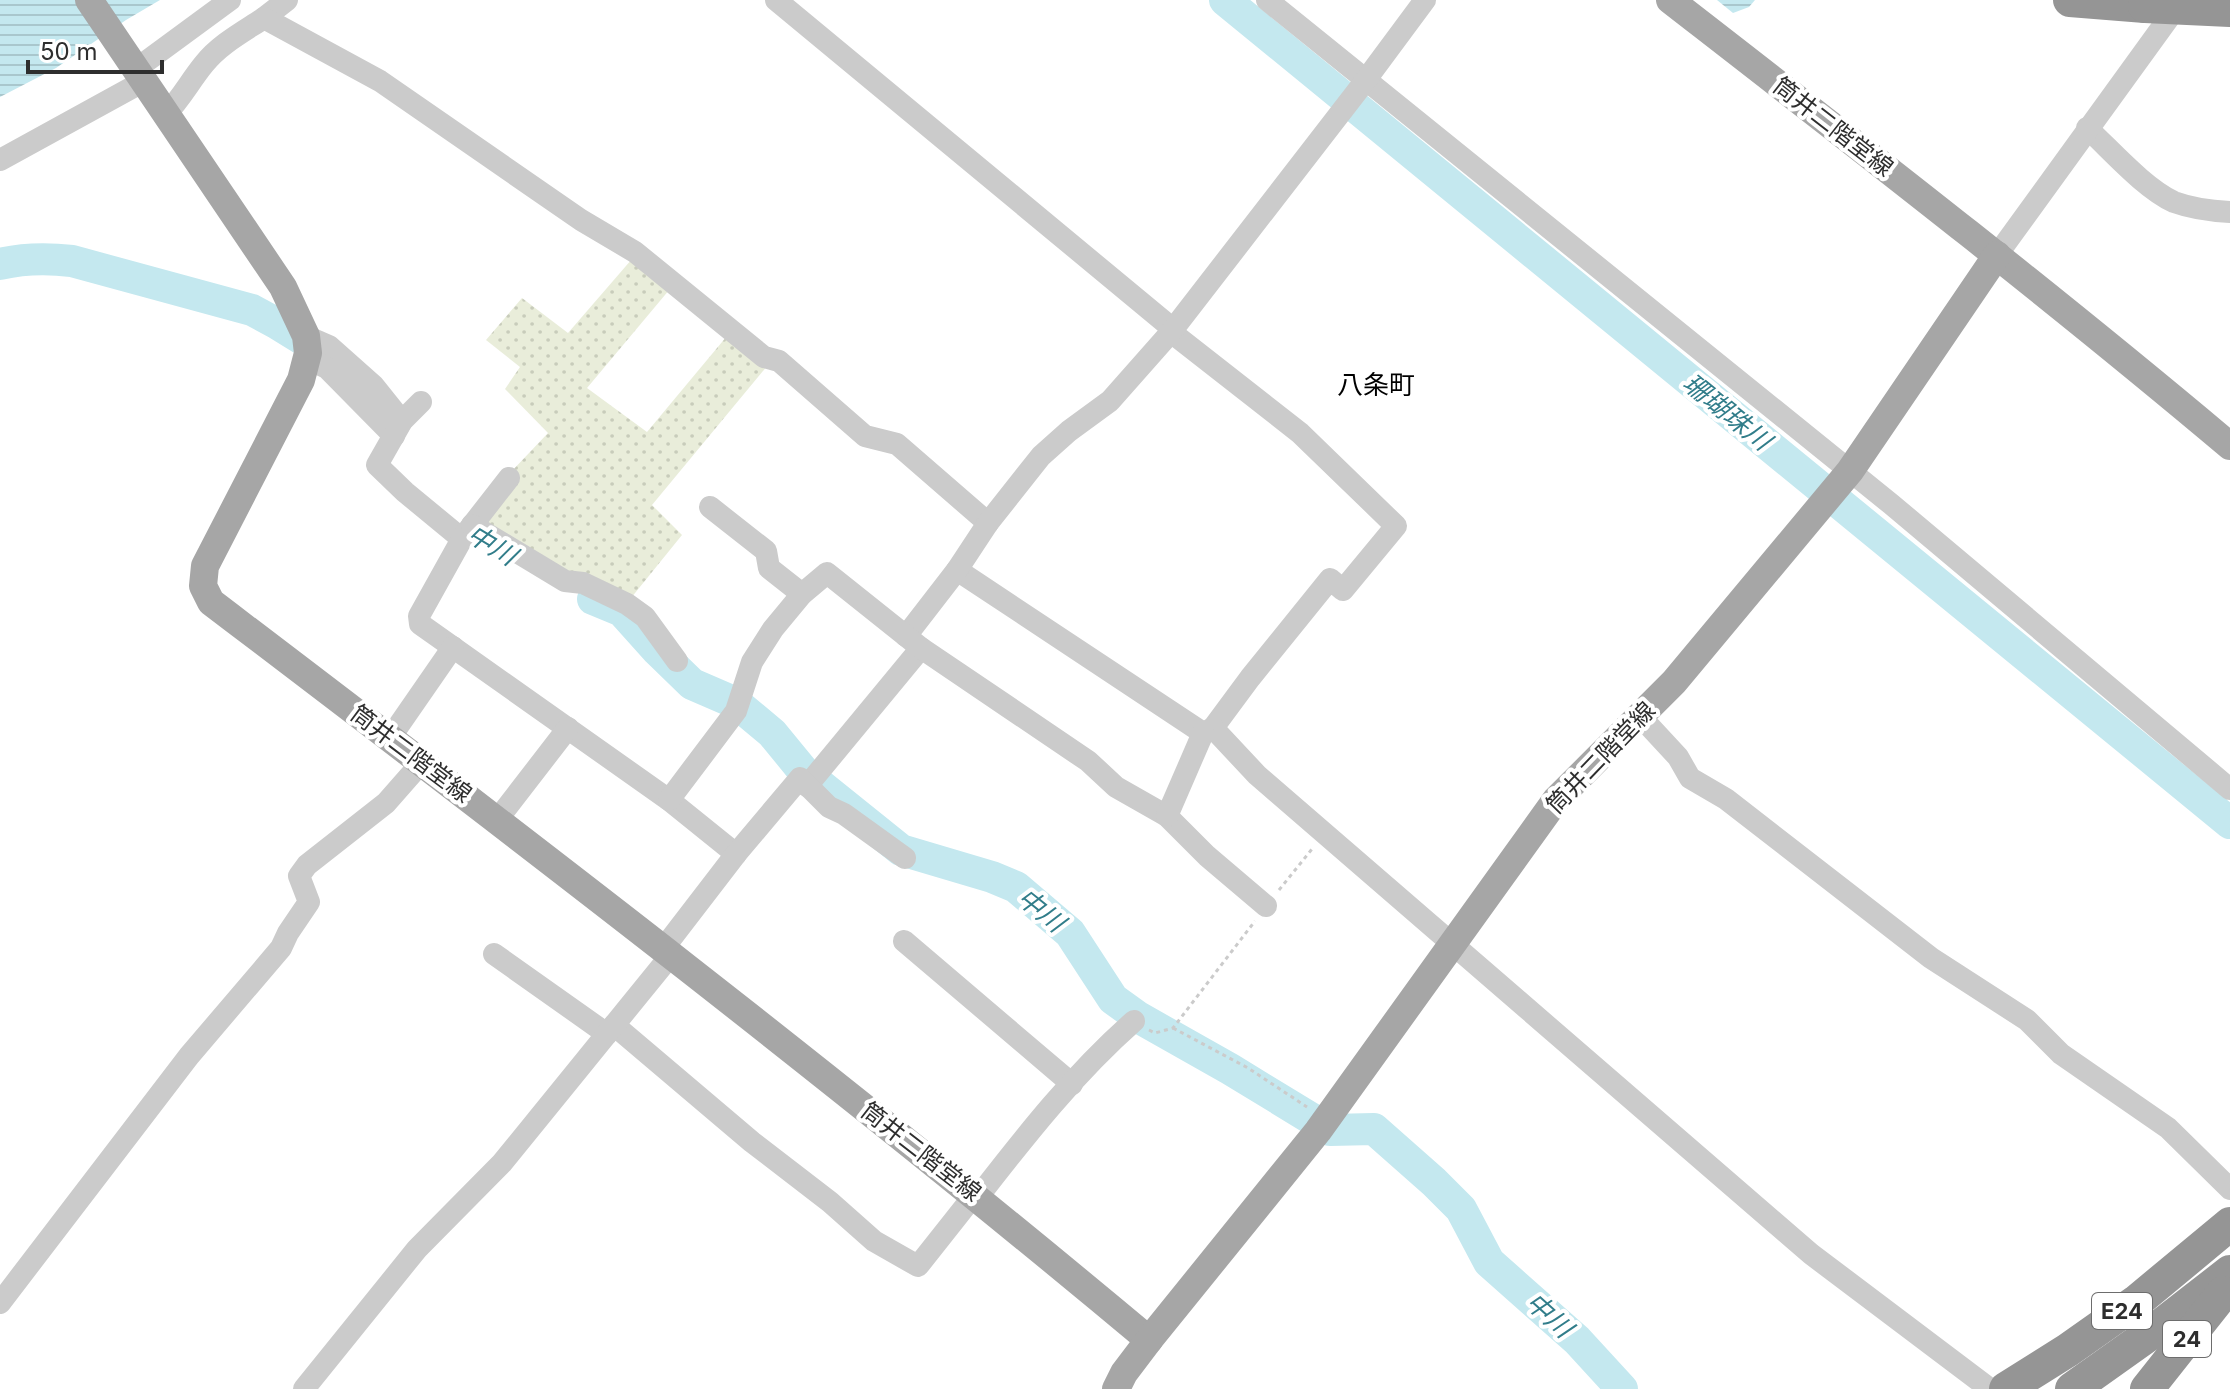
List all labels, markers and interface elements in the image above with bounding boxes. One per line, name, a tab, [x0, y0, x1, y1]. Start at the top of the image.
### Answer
scale bar	[28, 24, 162, 74]
text: 50 m	[40, 37, 98, 66]
street label: 筒井二階堂線	[1768, 71, 1899, 182]
water label: 珊瑚珠川	[1677, 367, 1780, 458]
district label: 八条町	[1337, 369, 1415, 400]
water label: 中川	[462, 518, 525, 573]
street label: 筒井二階堂線	[1540, 696, 1661, 820]
street label: 筒井二階堂線	[345, 699, 478, 809]
water label: 中川	[1011, 881, 1074, 940]
street label: 筒井二階堂線	[856, 1096, 987, 1207]
water label: 中川	[1520, 1286, 1581, 1346]
road number: E24	[2092, 1293, 2152, 1329]
road number: 24	[2163, 1321, 2211, 1357]

